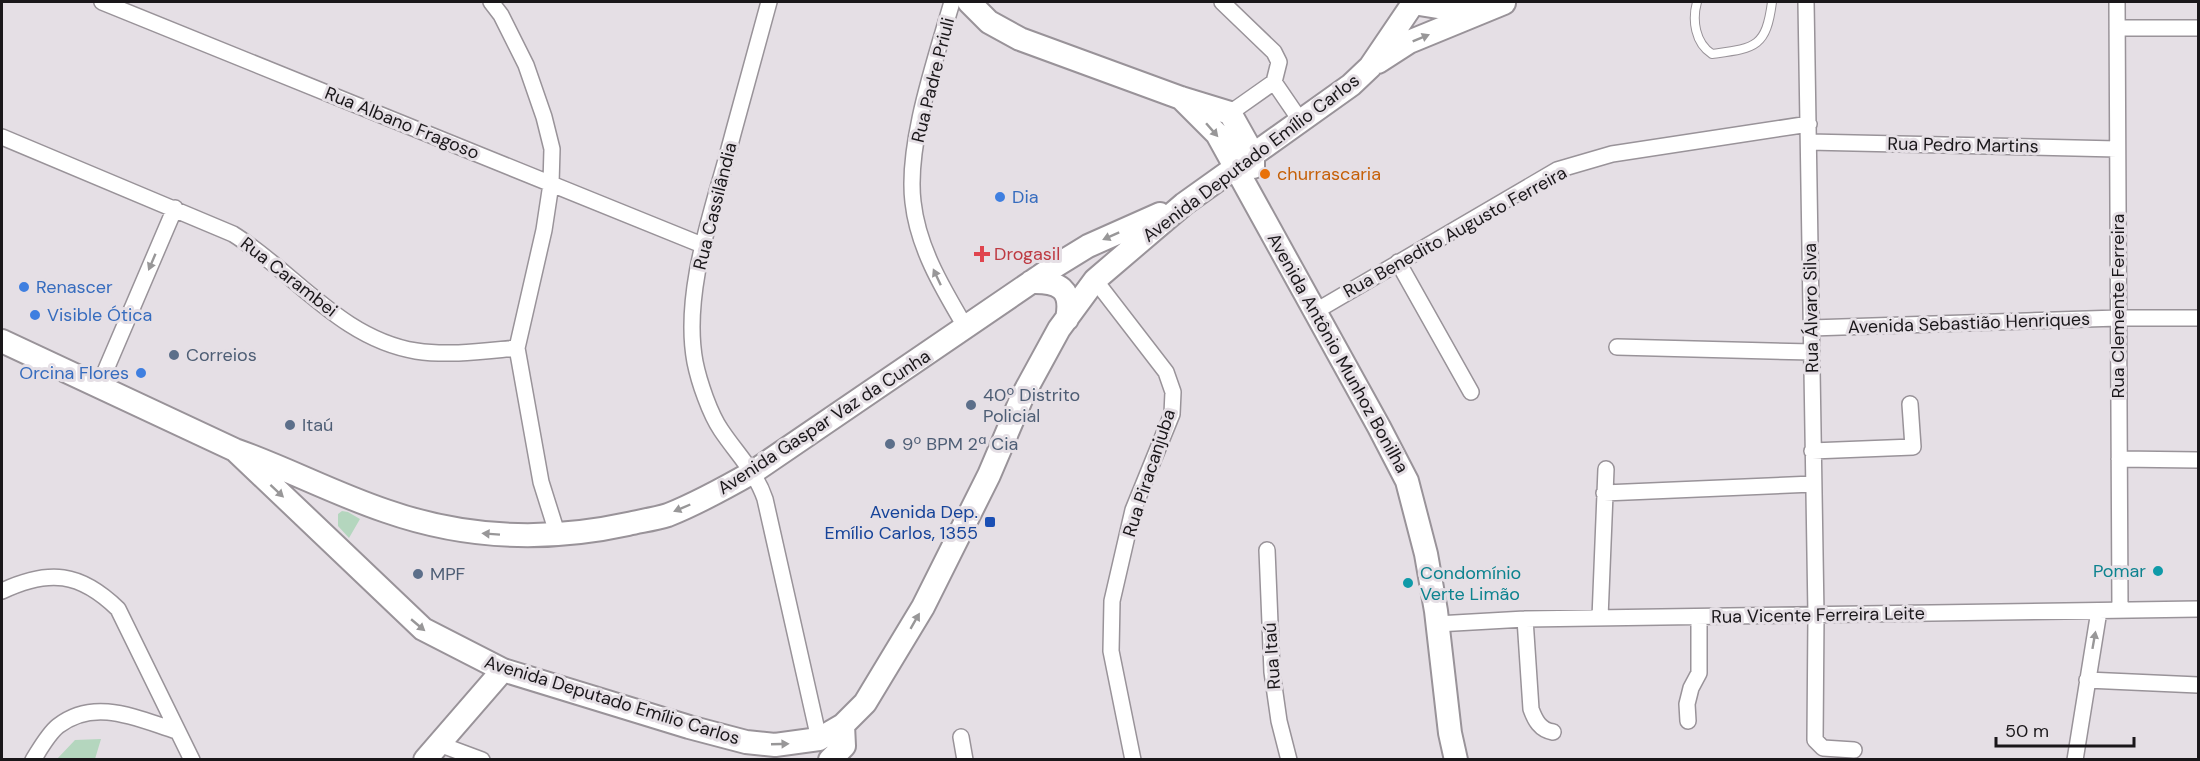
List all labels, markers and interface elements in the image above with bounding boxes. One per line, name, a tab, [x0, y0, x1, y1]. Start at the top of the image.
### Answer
street label: Rua Padre Priuli	[906, 15, 960, 145]
one-way arrow	[1412, 33, 1430, 43]
street label: Avenida Deputado Emílio Carlos	[1138, 68, 1364, 248]
street label: Rua Albano Fragoso	[321, 81, 483, 165]
one-way arrow	[1205, 122, 1219, 137]
street label: Rua Pedro Martins	[1887, 132, 2039, 158]
street label: Rua Cassilândia	[688, 140, 742, 272]
street label: Rua Benedito Augusto Ferreira	[1339, 160, 1571, 304]
place label: churrascaria	[1277, 162, 1381, 186]
marker: churrascaria	[1258, 167, 1272, 181]
place label: Dia	[1012, 185, 1039, 209]
marker: Dia	[993, 190, 1007, 204]
street label: Rua Clemente Ferreira	[2106, 214, 2130, 398]
street label: Avenida Antônio Munhoz Bonilha	[1262, 229, 1414, 477]
street label: Rua Carambei	[236, 232, 342, 322]
one-way arrow	[1102, 232, 1120, 241]
place label: Drogasil	[994, 242, 1060, 266]
street label: Rua Álvaro Silva	[1798, 243, 1824, 373]
marker: Drogasil	[975, 247, 989, 261]
one-way arrow	[147, 253, 157, 271]
one-way arrow	[933, 268, 942, 285]
place label: Renascer	[36, 275, 113, 299]
marker: Renascer	[17, 280, 31, 294]
place label: Visible Ótica	[47, 303, 152, 327]
street label: Avenida Sebastião Henriques	[1847, 307, 2091, 339]
marker: Visible Ótica	[28, 308, 42, 322]
place label: Correios	[186, 343, 257, 367]
street label: Avenida Gaspar Vaz da Cunha	[713, 344, 935, 500]
marker: Correios	[167, 348, 181, 362]
place label: Orcina Flores	[19, 361, 129, 385]
marker: Orcina Flores	[134, 366, 148, 380]
place label: 40º Distrito Policial	[983, 383, 1080, 428]
marker: 40º Distrito Policial	[964, 398, 978, 412]
street label: Rua Piracanjuba	[1117, 406, 1181, 540]
place label: Itaú	[302, 413, 333, 437]
marker: Itaú	[283, 418, 297, 432]
place label: 9º BPM 2ª Cia	[902, 432, 1018, 456]
marker: 9º BPM 2ª Cia	[883, 437, 897, 451]
one-way arrow	[269, 484, 284, 498]
place label: Avenida Dep. Emílio Carlos, 1355	[825, 500, 978, 545]
one-way arrow	[673, 503, 691, 513]
marker: Avenida Dep. Emílio Carlos, 1355	[983, 515, 997, 529]
one-way arrow	[481, 529, 500, 539]
place label: Pomar	[2093, 559, 2146, 583]
place label: Condomínio Verte Limão	[1420, 561, 1521, 606]
place label: MPF	[430, 562, 466, 586]
marker: Pomar	[2151, 564, 2165, 578]
marker: MPF	[411, 567, 425, 581]
marker: Condomínio Verte Limão	[1401, 576, 1415, 590]
street label: Rua Vicente Ferreira Leite	[1711, 601, 1925, 629]
one-way arrow	[910, 612, 920, 629]
one-way arrow	[410, 618, 426, 631]
street label: Rua Itaú	[1258, 622, 1286, 690]
one-way arrow	[2090, 630, 2099, 649]
street label: Avenida Deputado Emílio Carlos	[481, 650, 743, 750]
scale bar	[1996, 710, 2134, 748]
text: 50 m	[2005, 719, 2049, 743]
one-way arrow	[771, 739, 790, 749]

